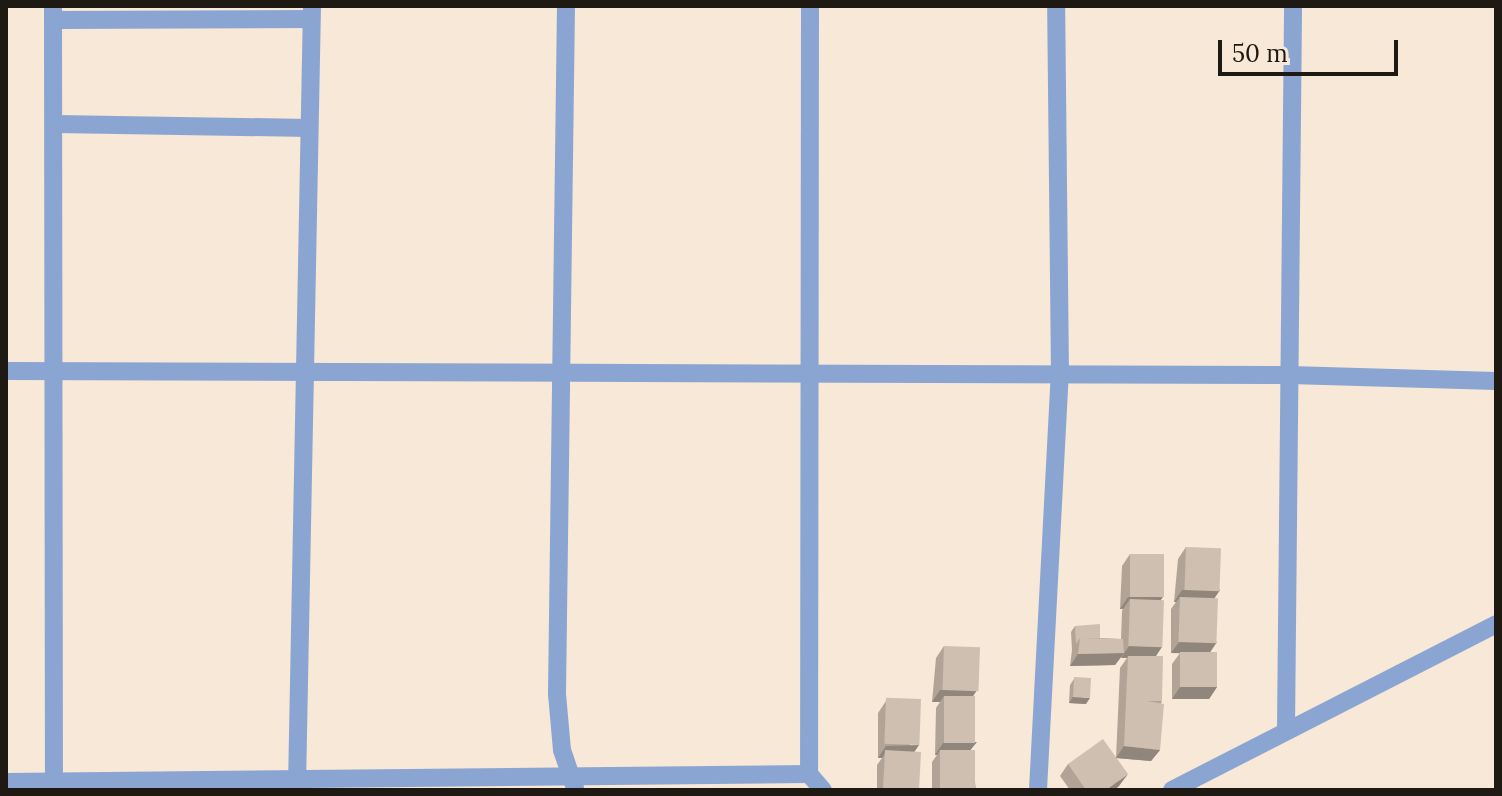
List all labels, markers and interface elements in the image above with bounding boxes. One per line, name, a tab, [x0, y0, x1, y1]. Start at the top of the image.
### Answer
scale bar	[1222, 24, 1402, 74]
text: 50 m	[1232, 38, 1288, 69]

